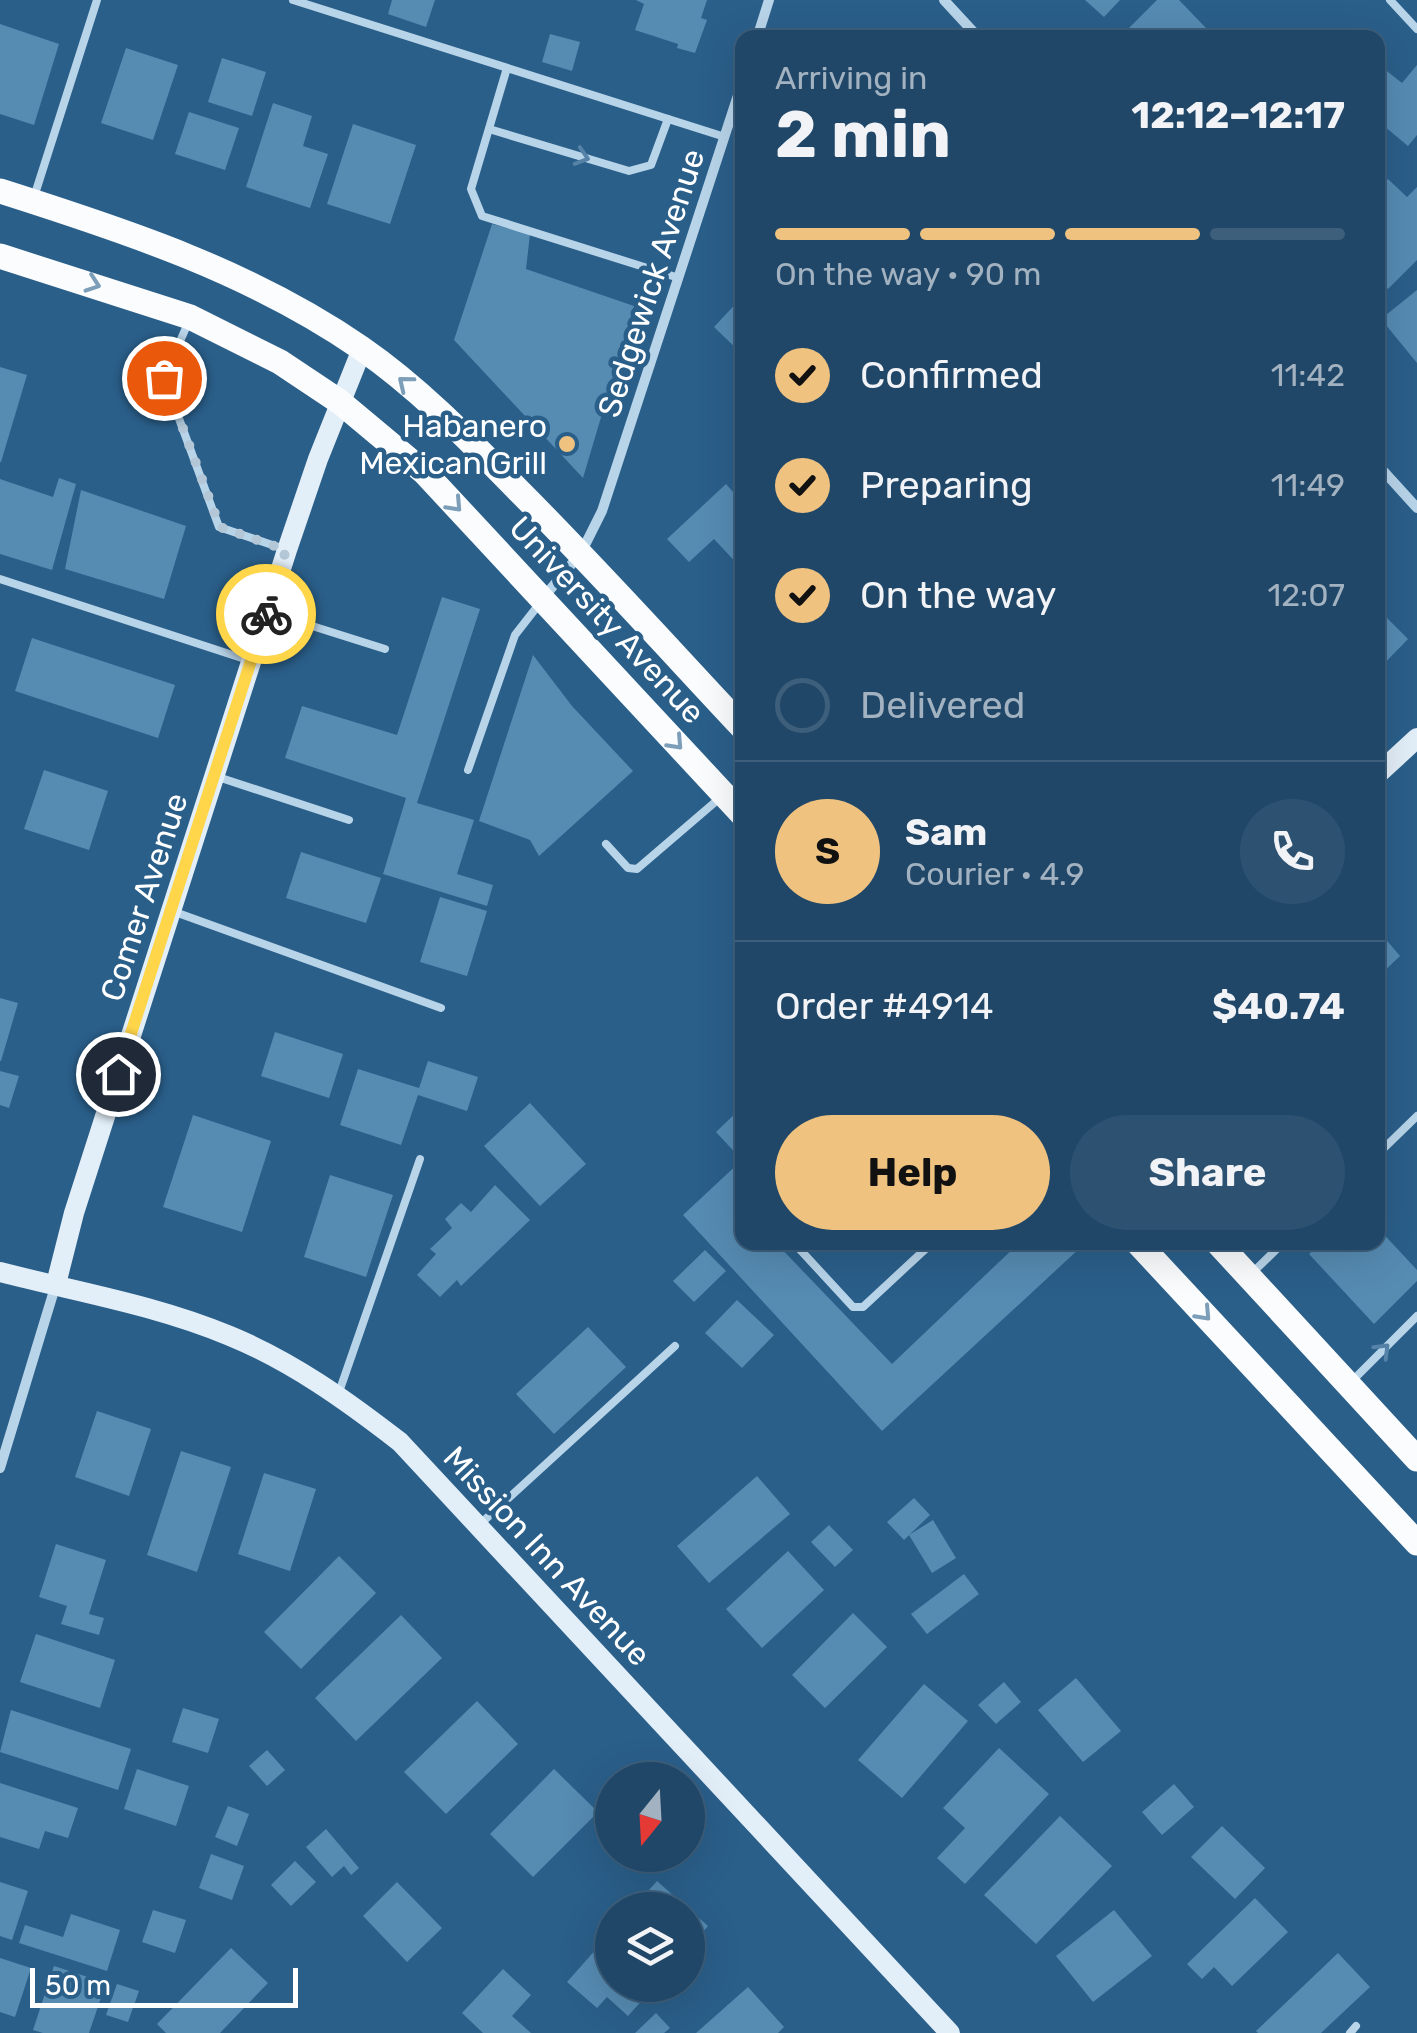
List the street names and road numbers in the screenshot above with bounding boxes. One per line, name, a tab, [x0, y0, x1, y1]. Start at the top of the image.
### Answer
street label: Sedgewick Avenue	[590, 144, 712, 422]
street label: University Avenue	[501, 509, 713, 731]
street label: Comer Avenue	[92, 788, 196, 1006]
street label: Mission Inn Avenue	[436, 1439, 658, 1673]

